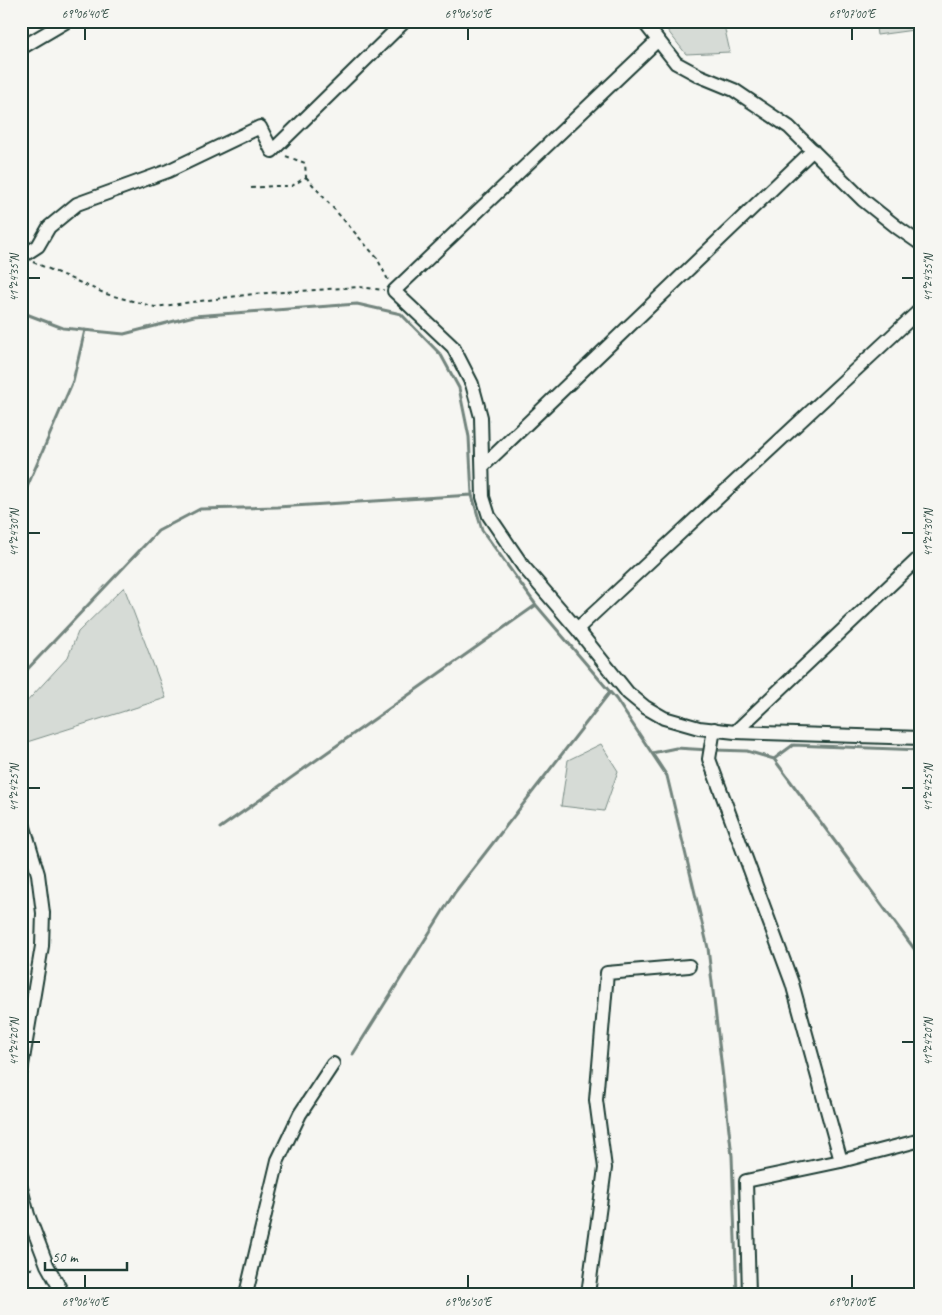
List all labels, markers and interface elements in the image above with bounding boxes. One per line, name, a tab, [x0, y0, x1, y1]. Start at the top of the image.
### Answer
text: 69°06'40"E	[62, 6, 110, 22]
text: 69°06'50"E	[445, 6, 493, 22]
text: 69°07'00"E	[829, 6, 877, 22]
text: 41°24'35"N	[6, 253, 22, 302]
text: 41°24'35"N	[920, 253, 936, 302]
text: 41°24'30"N	[6, 508, 22, 557]
text: 41°24'30"N	[920, 508, 936, 557]
text: 41°24'25"N	[6, 763, 22, 812]
text: 41°24'25"N	[920, 763, 936, 812]
text: 41°24'20"N	[6, 1017, 22, 1066]
text: 41°24'20"N	[920, 1017, 936, 1066]
scale bar	[45, 1240, 128, 1272]
text: 50 m	[52, 1248, 79, 1267]
text: 69°06'40"E	[62, 1294, 110, 1310]
text: 69°06'50"E	[445, 1294, 493, 1310]
text: 69°07'00"E	[829, 1294, 877, 1310]

